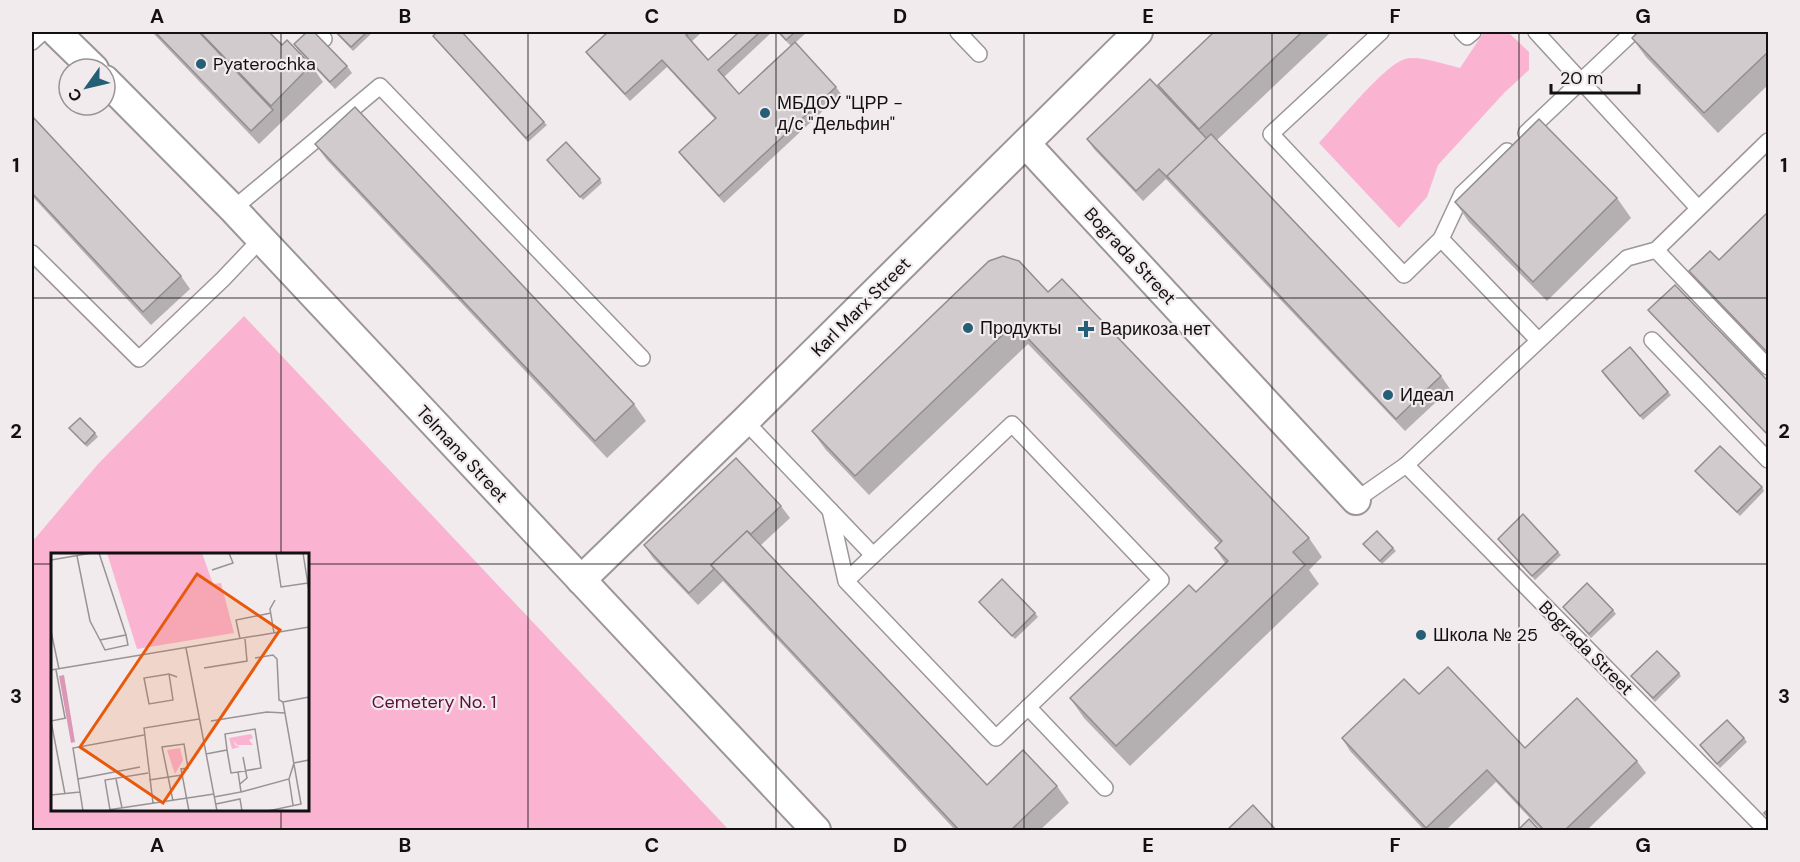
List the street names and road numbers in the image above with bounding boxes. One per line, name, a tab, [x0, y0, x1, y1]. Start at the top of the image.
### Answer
street label: Bograda Street	[1079, 202, 1181, 310]
street label: Karl Marx Street	[806, 252, 916, 362]
street label: Telmana Street	[411, 400, 513, 508]
street label: Bograda Street	[1533, 595, 1639, 701]

